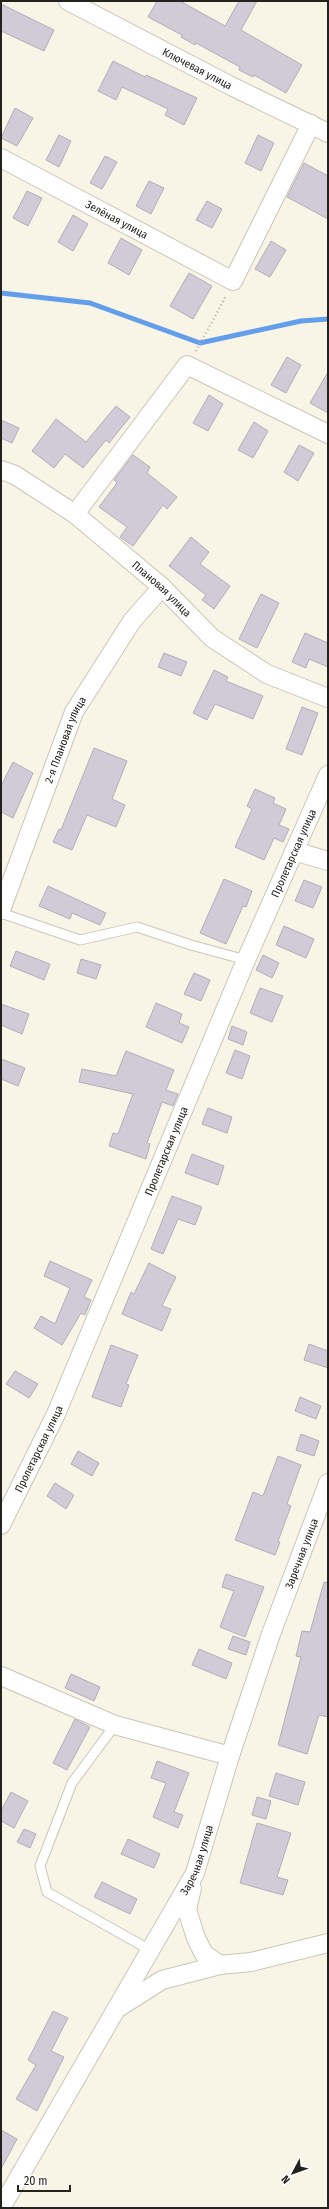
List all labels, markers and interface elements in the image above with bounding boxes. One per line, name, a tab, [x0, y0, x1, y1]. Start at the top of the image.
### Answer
street label: Ключевая улица	[160, 45, 234, 92]
street label: Зелёная улица	[83, 198, 150, 241]
street label: Плановая улица	[130, 558, 194, 619]
street label: 2-я Плановая улица	[42, 694, 89, 785]
street label: Пролетарская улица	[268, 807, 319, 899]
street label: Пролетарская улица	[142, 1105, 190, 1197]
street label: Пролетарская улица	[12, 1403, 65, 1494]
street label: Заречная улица	[282, 1516, 321, 1591]
street label: Заречная улица	[177, 1823, 216, 1897]
north arrow	[273, 2153, 313, 2193]
scale bar	[18, 2167, 70, 2193]
text: N	[279, 2172, 293, 2186]
text: 20 m	[24, 2174, 48, 2188]

